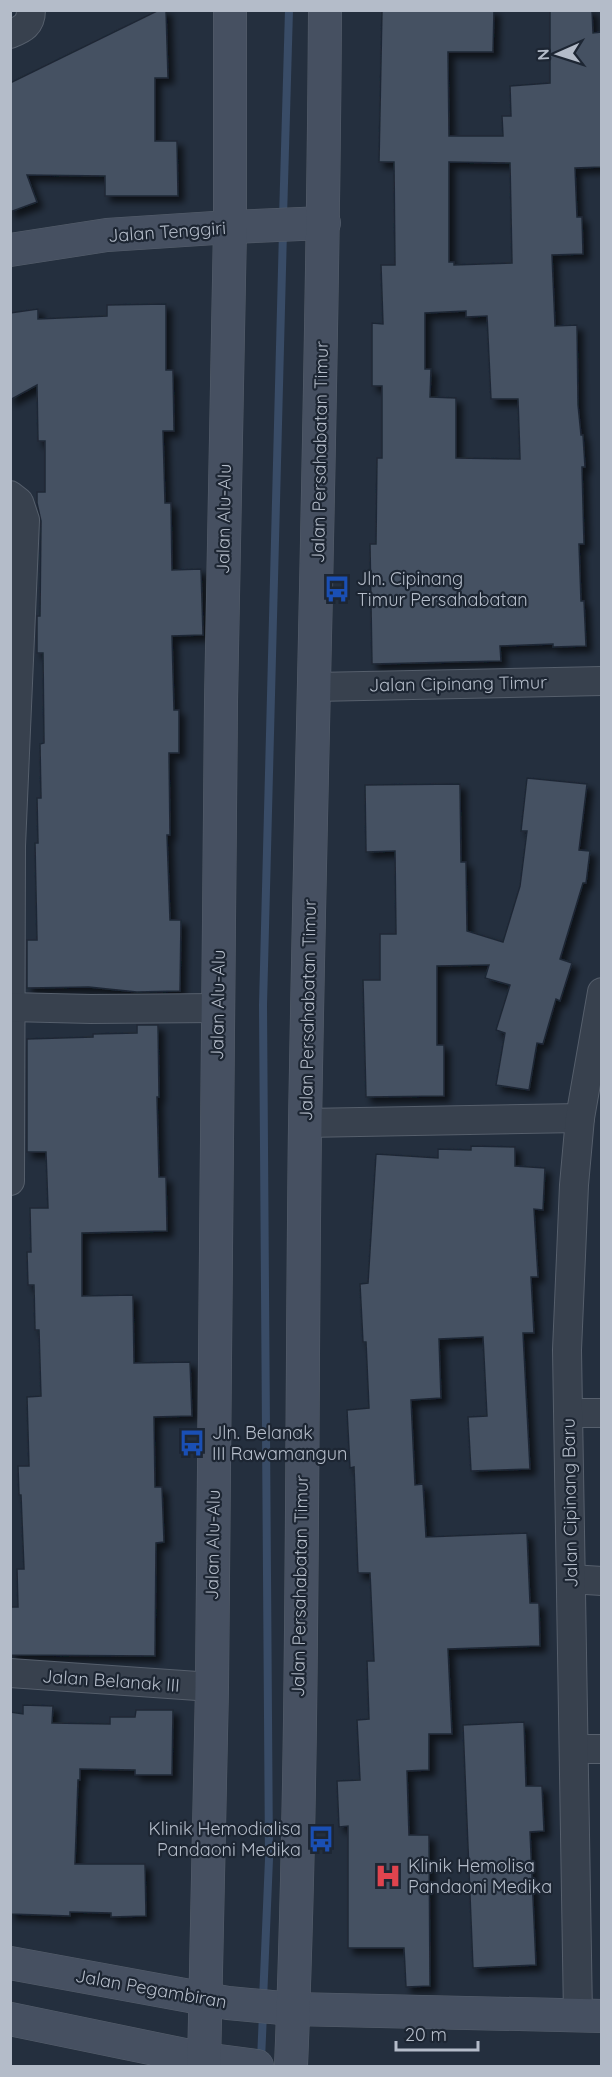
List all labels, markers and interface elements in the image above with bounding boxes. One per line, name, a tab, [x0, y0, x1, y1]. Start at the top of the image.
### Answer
north arrow	[528, 24, 588, 84]
text: N	[533, 48, 553, 61]
street label: Jalan Tenggiri	[107, 216, 227, 247]
street label: Jalan Persahabatan Timur	[306, 341, 333, 563]
street label: Jalan Alu-Alu	[211, 464, 236, 574]
place label: Jln. Cipinang Timur Persahabatan	[357, 567, 528, 611]
bus stop icon: Jln. Cipinang Timur Persahabatan	[322, 574, 352, 604]
street label: Jalan Cipinang Timur	[369, 670, 547, 697]
street label: Jalan Persahabatan Timur	[294, 899, 321, 1121]
street label: Jalan Alu-Alu	[205, 950, 230, 1060]
street label: Jalan Cipinang Baru	[557, 1418, 582, 1588]
place label: Jln. Belanak III Rawamangun	[212, 1421, 347, 1465]
bus stop icon: Jln. Belanak III Rawamangun	[177, 1428, 207, 1458]
street label: Jalan Persahabatan Timur	[286, 1475, 313, 1697]
street label: Jalan Alu-Alu	[200, 1490, 225, 1600]
street label: Jalan Belanak III	[41, 1664, 181, 1697]
place label: Klinik Hemodialisa Pandaoni Medika	[148, 1817, 301, 1861]
bus stop icon: Klinik Hemodialisa Pandaoni Medika	[306, 1824, 336, 1854]
place label: Klinik Hemolisa Pandaoni Medika	[408, 1854, 552, 1898]
hospital icon: Klinik Hemolisa Pandaoni Medika	[373, 1861, 403, 1891]
street label: Jalan Pegambiran	[74, 1964, 229, 2013]
scale bar	[396, 2014, 478, 2052]
text: 20 m	[405, 2023, 447, 2046]

